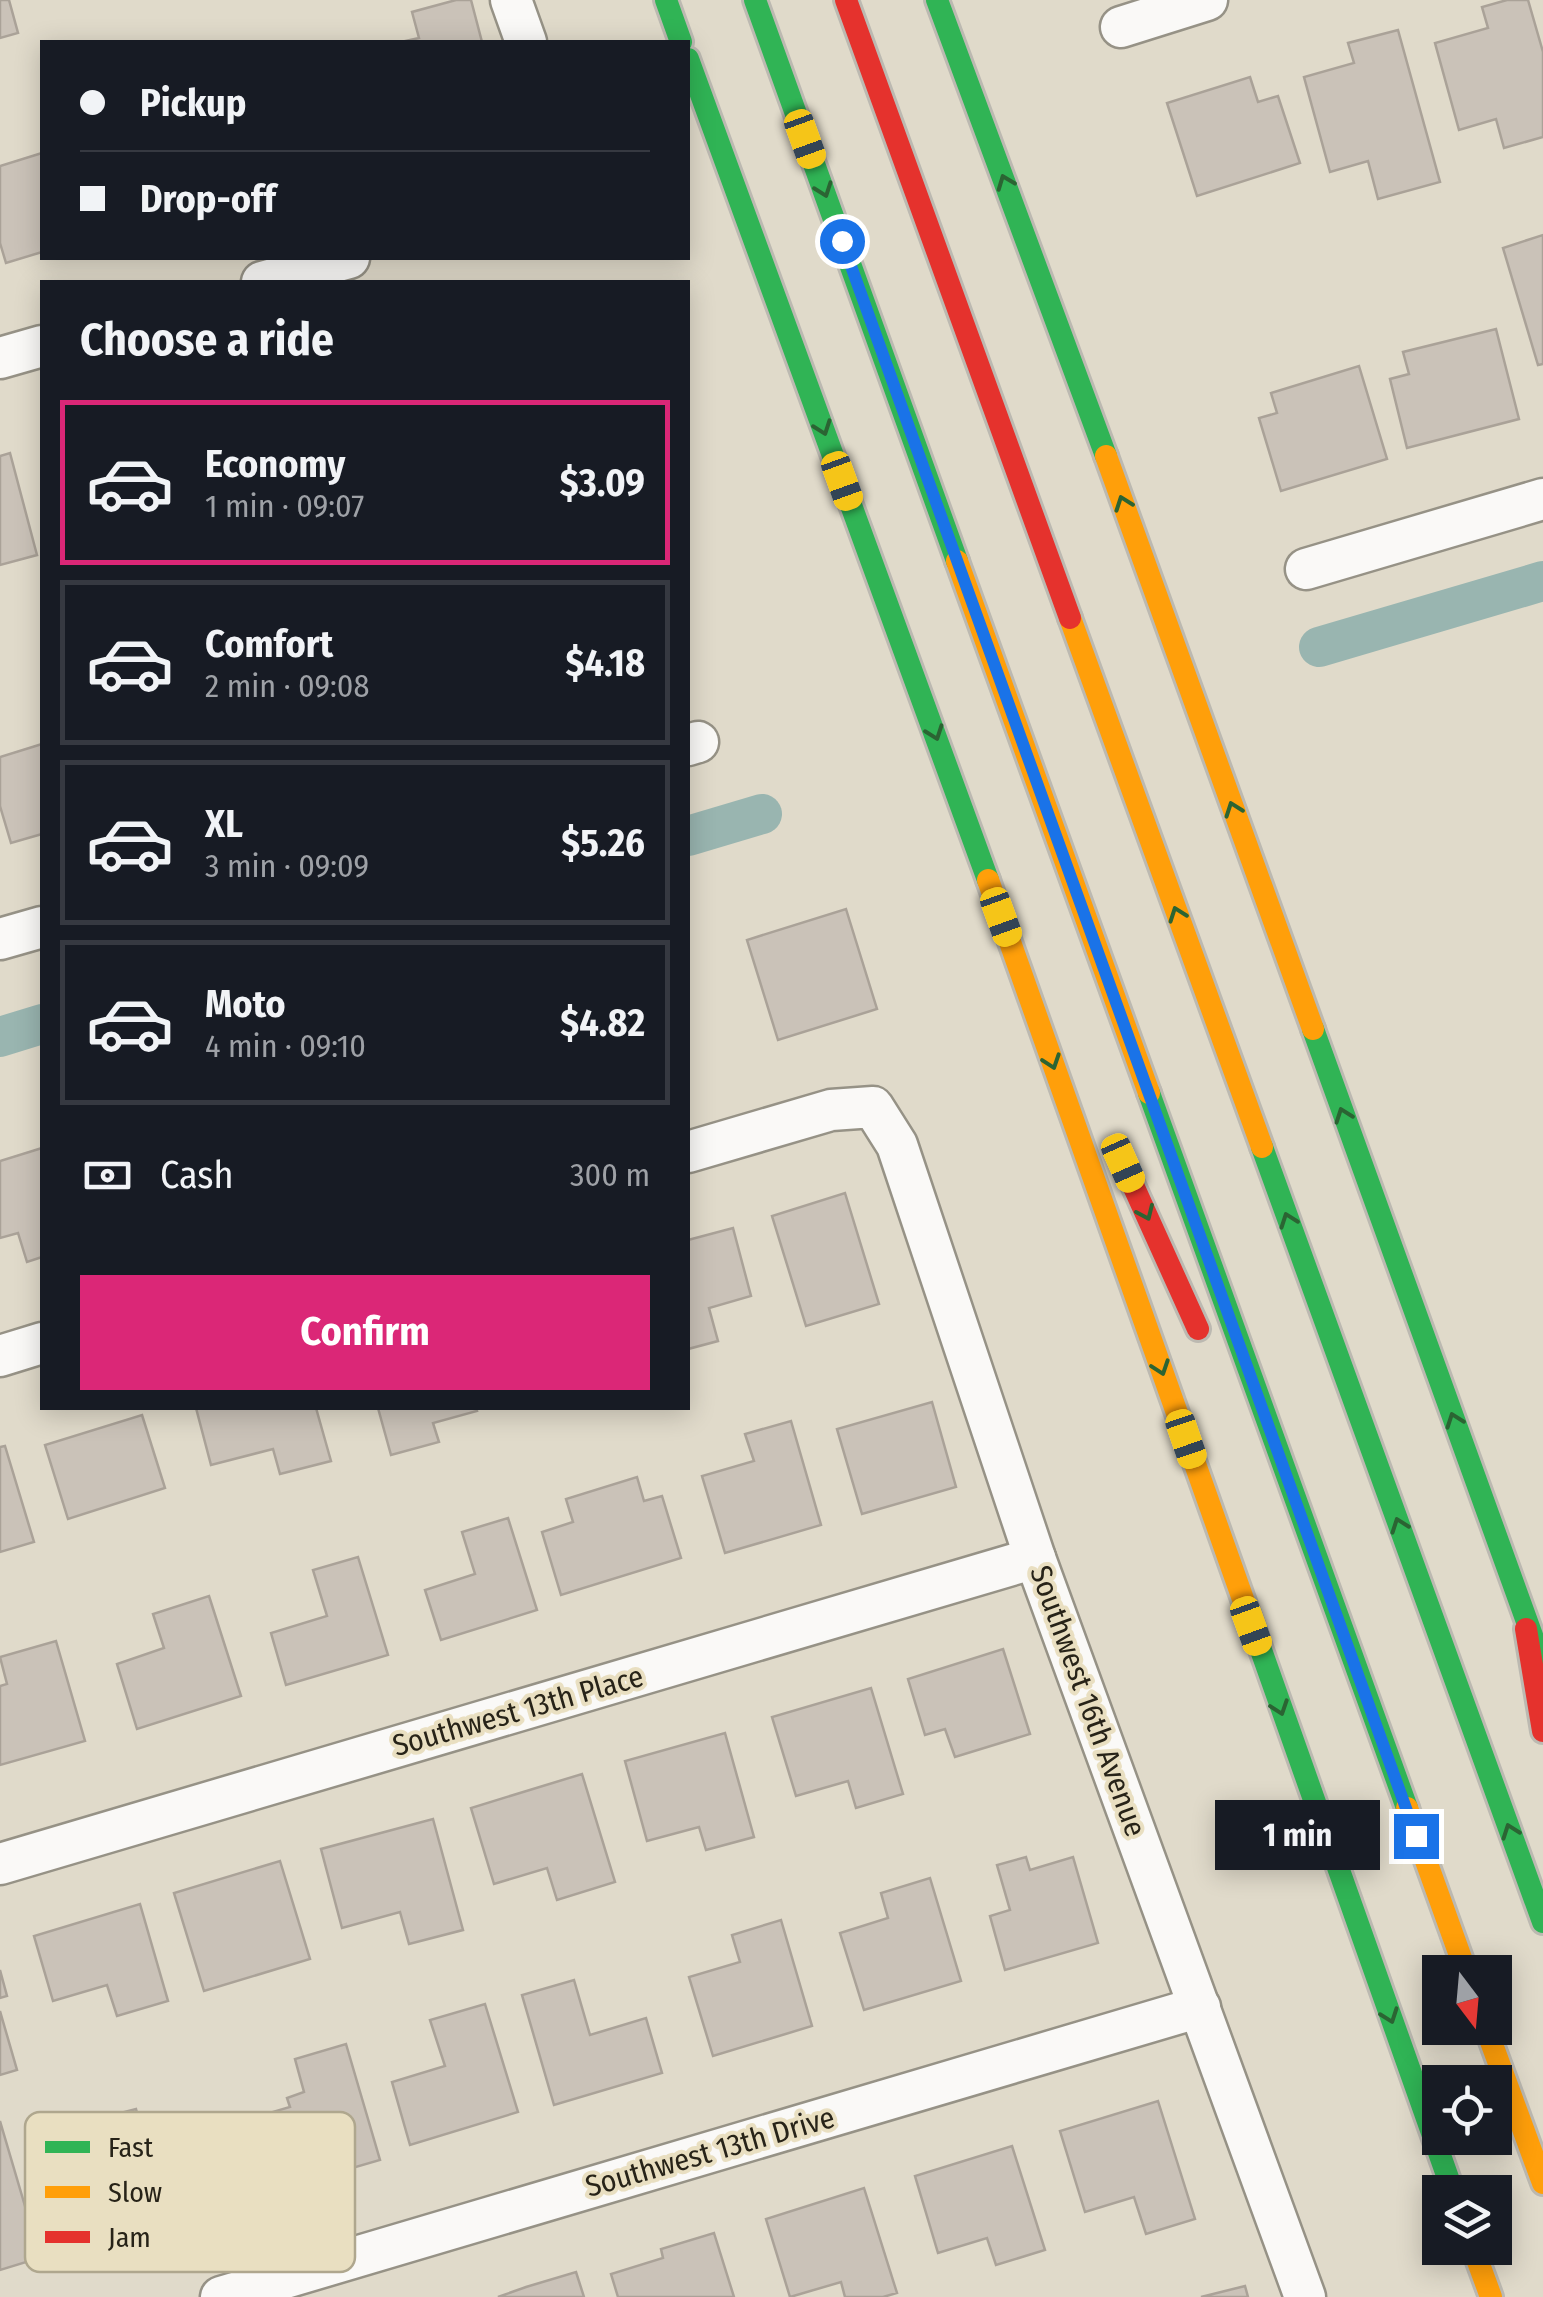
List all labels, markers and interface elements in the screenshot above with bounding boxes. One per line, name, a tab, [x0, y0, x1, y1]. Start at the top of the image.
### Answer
text: Pickup	[140, 80, 246, 126]
car	[781, 106, 829, 172]
one-way arrow	[997, 175, 1017, 192]
text: Drop-off	[140, 176, 276, 222]
one-way arrow	[812, 181, 832, 198]
route start	[820, 219, 865, 264]
text: Choose a ride	[80, 313, 334, 367]
one-way arrow	[811, 418, 831, 436]
icon: car	[85, 438, 175, 528]
text: Economy	[205, 441, 345, 487]
car	[818, 448, 866, 514]
text: $3.09	[560, 460, 645, 506]
text: 1 min · 09:07	[205, 487, 364, 525]
one-way arrow	[1114, 496, 1135, 513]
icon: car	[85, 618, 175, 708]
text: Comfort	[205, 621, 333, 667]
text: $4.18	[566, 640, 645, 686]
text: 2 min · 09:08	[205, 667, 369, 705]
one-way arrow	[923, 723, 943, 741]
icon: car	[85, 798, 175, 888]
text: XL	[205, 801, 243, 847]
one-way arrow	[1225, 801, 1245, 819]
text: $5.26	[561, 820, 645, 866]
text: 3 min · 09:09	[205, 847, 369, 885]
car	[977, 884, 1025, 950]
one-way arrow	[1168, 907, 1189, 924]
icon: car	[85, 978, 175, 1068]
text: Moto	[205, 981, 286, 1027]
text: $4.82	[560, 1000, 645, 1046]
text: 4 min · 09:10	[205, 1027, 366, 1065]
one-way arrow	[1040, 1053, 1061, 1070]
one-way arrow	[1335, 1107, 1355, 1124]
car	[1097, 1129, 1149, 1197]
icon: cash	[80, 1148, 135, 1203]
text: Cash	[160, 1152, 234, 1198]
text: 300 m	[570, 1156, 650, 1194]
one-way arrow	[1134, 1203, 1154, 1221]
one-way arrow	[1279, 1212, 1300, 1229]
button: Confirm	[80, 1275, 650, 1390]
one-way arrow	[1149, 1359, 1169, 1376]
car	[1162, 1406, 1210, 1472]
one-way arrow	[1445, 1413, 1466, 1430]
one-way arrow	[1390, 1518, 1411, 1535]
street label: Southwest 16th Avenue	[1022, 1561, 1154, 1841]
car	[1227, 1593, 1275, 1659]
street label: Southwest 13th Place	[389, 1658, 647, 1764]
one-way arrow	[1269, 1698, 1289, 1715]
callout: 1 min	[1216, 1801, 1381, 1871]
route end	[1394, 1814, 1439, 1859]
text: 1 min	[1263, 1816, 1332, 1854]
one-way arrow	[1501, 1823, 1522, 1840]
north arrow	[1422, 1955, 1512, 2045]
map controls	[1422, 1955, 1512, 2265]
one-way arrow	[1378, 2006, 1399, 2023]
button: locate	[1422, 2065, 1512, 2155]
street label: Southwest 13th Drive	[581, 2099, 839, 2205]
legend	[25, 2112, 355, 2272]
text: Fast	[108, 2131, 154, 2164]
button: layers	[1422, 2175, 1512, 2265]
text: Slow	[108, 2176, 162, 2209]
text: Jam	[108, 2221, 151, 2254]

